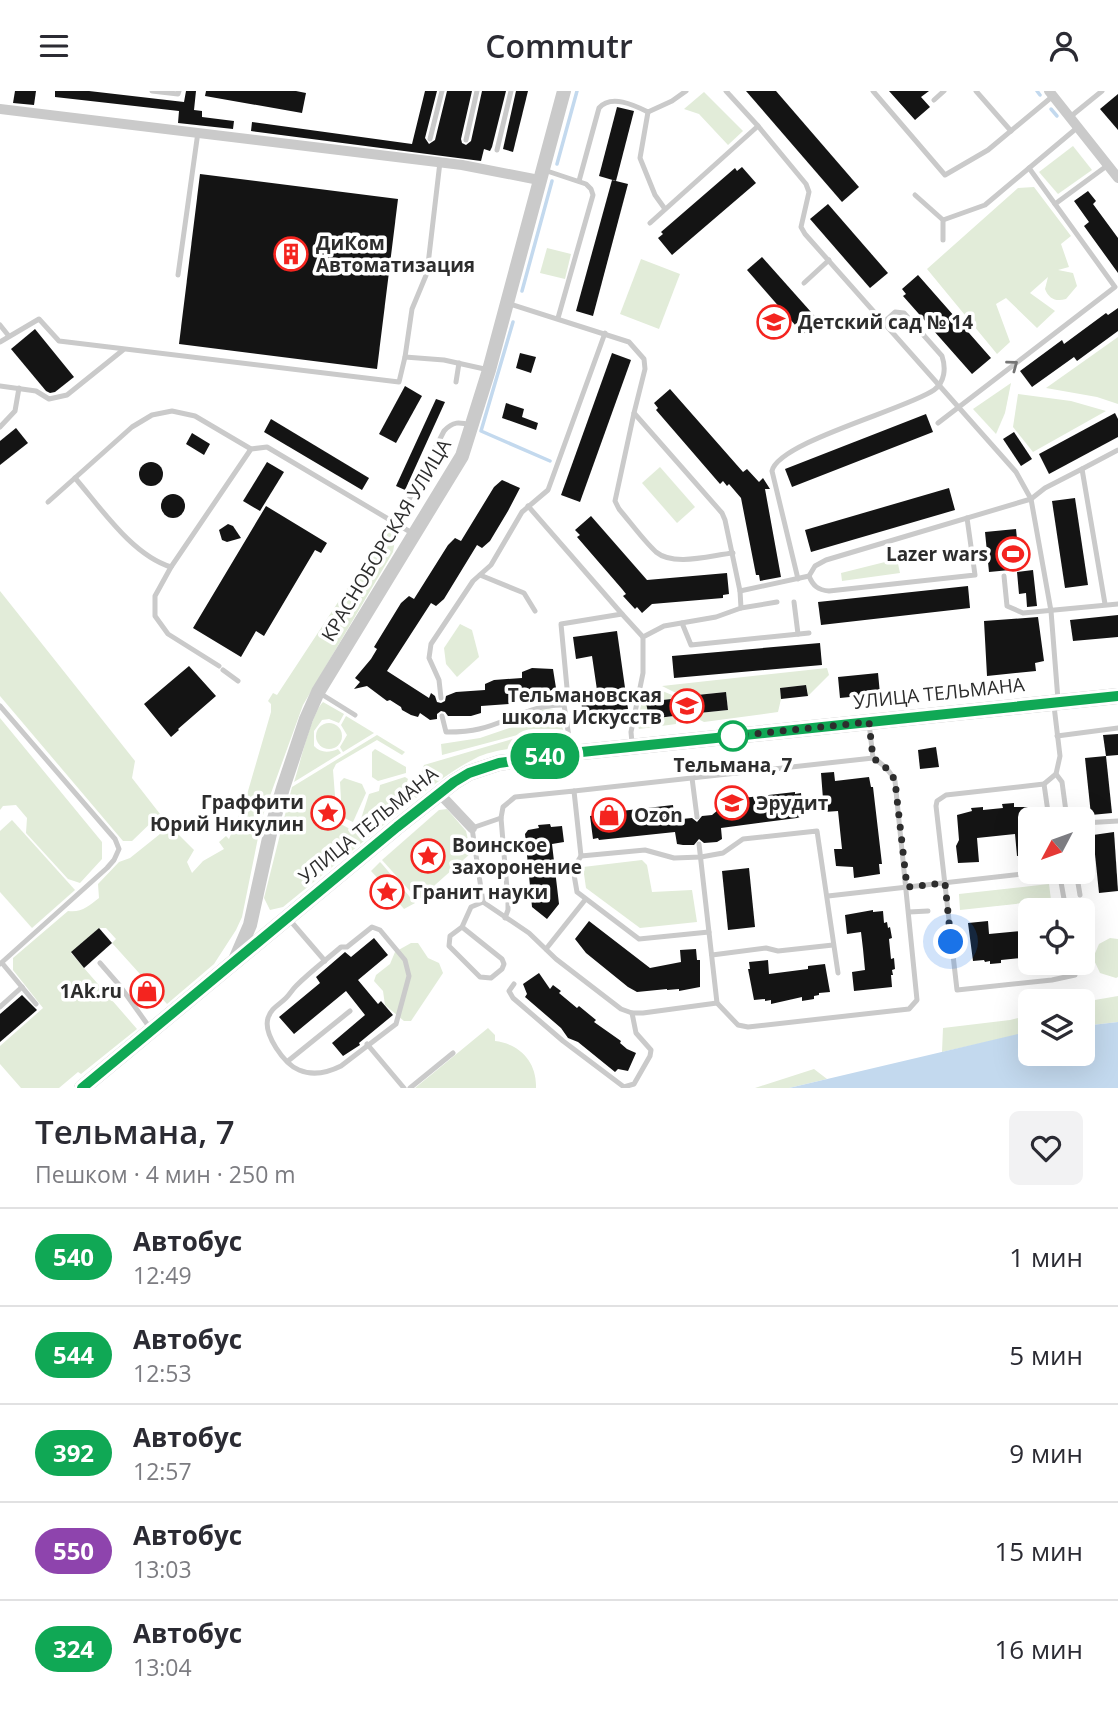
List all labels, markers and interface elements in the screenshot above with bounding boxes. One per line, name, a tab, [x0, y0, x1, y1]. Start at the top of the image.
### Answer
text: Commutr	[485, 24, 633, 67]
icon: menu	[35, 27, 73, 65]
icon: person	[1045, 27, 1083, 65]
place label: ДиКом Автоматизация	[316, 230, 475, 278]
building icon: ДиКом Автоматизация	[272, 235, 310, 273]
school or university icon: Детский сад № 14	[755, 303, 793, 341]
place label: Детский сад № 14	[798, 309, 973, 335]
one-way arrow	[1005, 361, 1018, 374]
street label: КРАСНОБОРСКАЯ УЛИЦА	[315, 434, 457, 646]
sports icon: Lazer wars	[994, 535, 1032, 573]
place label: Lazer wars	[886, 541, 988, 567]
street label: УЛИЦА ТЕЛЬМАНА	[852, 671, 1026, 715]
place label: Тельмановская школа Искусств	[501, 682, 662, 730]
school or university icon: Тельмановская школа Искусств	[668, 687, 706, 725]
marker: Тельмана, 7	[718, 721, 748, 751]
line badge: 540	[505, 733, 585, 779]
text: 540	[524, 739, 566, 772]
place label: Тельмана, 7	[674, 752, 793, 778]
street label: УЛИЦА ТЕЛЬМАНА	[293, 761, 443, 889]
school or university icon: Эрудит	[713, 784, 751, 822]
place label: Граффити Юрий Никулин	[150, 789, 304, 837]
place label: Эрудит	[756, 790, 829, 816]
place icon: Граффити Юрий Никулин	[309, 794, 347, 832]
shop icon: Ozon	[590, 796, 628, 834]
place label: Ozon	[634, 802, 683, 828]
north arrow	[1018, 807, 1096, 884]
map controls	[1018, 807, 1095, 1066]
place label: Воинское захоронение	[452, 832, 582, 880]
place icon: Воинское захоронение	[409, 837, 447, 875]
place icon: Гранит науки	[368, 873, 406, 911]
place label: Гранит науки	[412, 879, 548, 905]
button: locate	[1018, 898, 1095, 975]
your location	[933, 924, 968, 959]
shop icon: 1Ak.ru	[128, 972, 166, 1010]
place label: 1Ak.ru	[60, 978, 122, 1004]
button: layers	[1018, 989, 1095, 1066]
text: Тельмана, 7	[35, 1109, 235, 1154]
button: heart	[1009, 1111, 1083, 1185]
text: Пешком · 4 мин · 250 m	[35, 1158, 296, 1190]
text: Автобус	[133, 1223, 242, 1259]
text: 1 мин	[1009, 1239, 1083, 1275]
text: 540	[53, 1240, 94, 1273]
text: 12:49	[133, 1259, 192, 1291]
text: Автобус	[133, 1321, 242, 1357]
text: 5 мин	[1009, 1337, 1083, 1373]
text: 544	[53, 1338, 94, 1371]
text: 12:53	[133, 1357, 192, 1389]
text: Автобус	[133, 1419, 242, 1455]
text: 9 мин	[1009, 1435, 1083, 1471]
text: 392	[53, 1436, 94, 1469]
text: 12:57	[133, 1455, 192, 1487]
text: Автобус	[133, 1517, 242, 1553]
text: 15 мин	[994, 1533, 1083, 1569]
text: 550	[53, 1534, 94, 1567]
text: 13:03	[133, 1553, 192, 1585]
text: Автобус	[133, 1615, 242, 1651]
text: 16 мин	[994, 1631, 1083, 1667]
text: 324	[53, 1632, 94, 1665]
text: 13:04	[133, 1651, 192, 1683]

